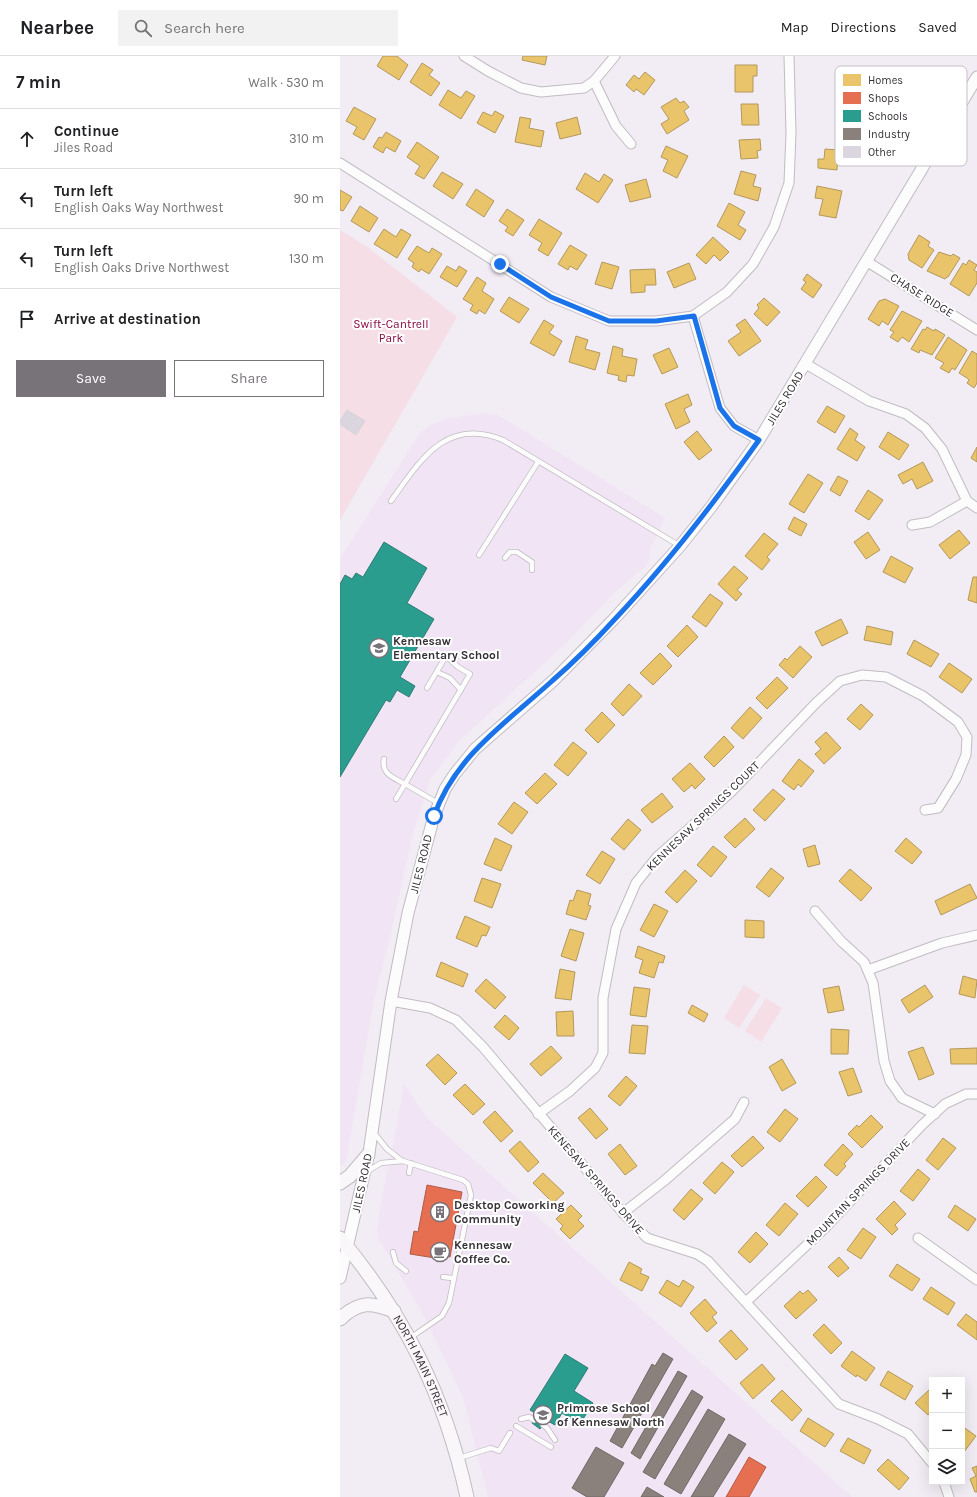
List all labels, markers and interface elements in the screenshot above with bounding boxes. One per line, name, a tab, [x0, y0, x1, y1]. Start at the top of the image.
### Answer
search box	[118, 10, 398, 46]
text: Nearbee	[20, 17, 94, 39]
icon: search	[132, 17, 154, 39]
text: Search here	[164, 19, 245, 37]
text: Map	[781, 19, 809, 36]
text: Directions	[831, 19, 896, 36]
text: Saved	[918, 19, 957, 36]
legend	[835, 66, 967, 166]
text: 7 min	[16, 72, 61, 92]
text: Homes	[868, 74, 903, 87]
text: Walk · 530 m	[248, 75, 324, 90]
text: Shops	[868, 92, 900, 105]
text: Schools	[868, 110, 908, 123]
text: Continue	[54, 122, 119, 140]
icon: ahead	[16, 128, 38, 150]
text: Industry	[868, 128, 910, 141]
text: 310 m	[289, 131, 324, 146]
text: Jiles Road	[54, 140, 113, 155]
text: Other	[868, 146, 896, 159]
text: Turn left	[54, 182, 113, 200]
icon: left	[16, 188, 38, 210]
text: 90 m	[293, 191, 324, 206]
text: English Oaks Way Northwest	[54, 200, 223, 215]
text: Turn left	[54, 242, 113, 260]
icon: left	[16, 248, 38, 270]
text: 130 m	[289, 251, 324, 266]
route end	[491, 255, 509, 273]
text: English Oaks Drive Northwest	[54, 260, 229, 275]
street label: CHASE RIDGE	[888, 270, 956, 320]
icon: arrive	[16, 308, 38, 330]
text: Arrive at destination	[54, 310, 201, 328]
park label: Swift-Cantrell Park	[353, 317, 429, 345]
button: Save	[16, 360, 166, 397]
button: Share	[174, 360, 324, 397]
street label: JILES ROAD	[763, 368, 807, 428]
place label: Kennesaw Elementary School	[393, 634, 500, 662]
school or university icon: Kennesaw Elementary School	[368, 637, 390, 659]
street label: KENNESAW SPRINGS COURT	[644, 758, 762, 874]
route start	[425, 807, 443, 825]
street label: JILES ROAD	[407, 833, 435, 895]
street label: KENESAW SPRINGS DRIVE	[545, 1123, 647, 1237]
street label: MOUNTAIN SPRINGS DRIVE	[803, 1136, 913, 1248]
street label: JILES ROAD	[349, 1152, 375, 1214]
place label: Desktop Coworking Community	[454, 1198, 564, 1226]
building icon: Desktop Coworking Community	[429, 1201, 451, 1223]
place label: Kennesaw Coffee Co.	[454, 1238, 512, 1266]
cafe icon: Kennesaw Coffee Co.	[429, 1241, 451, 1263]
street label: NORTH MAIN STREET	[390, 1312, 451, 1419]
map controls	[929, 1377, 965, 1485]
button: +	[929, 1377, 965, 1413]
place label: Primrose School of Kennesaw North	[557, 1401, 665, 1429]
school or university icon: Primrose School of Kennesaw North	[532, 1404, 554, 1426]
button: −	[929, 1413, 965, 1449]
button: layers	[929, 1449, 965, 1485]

